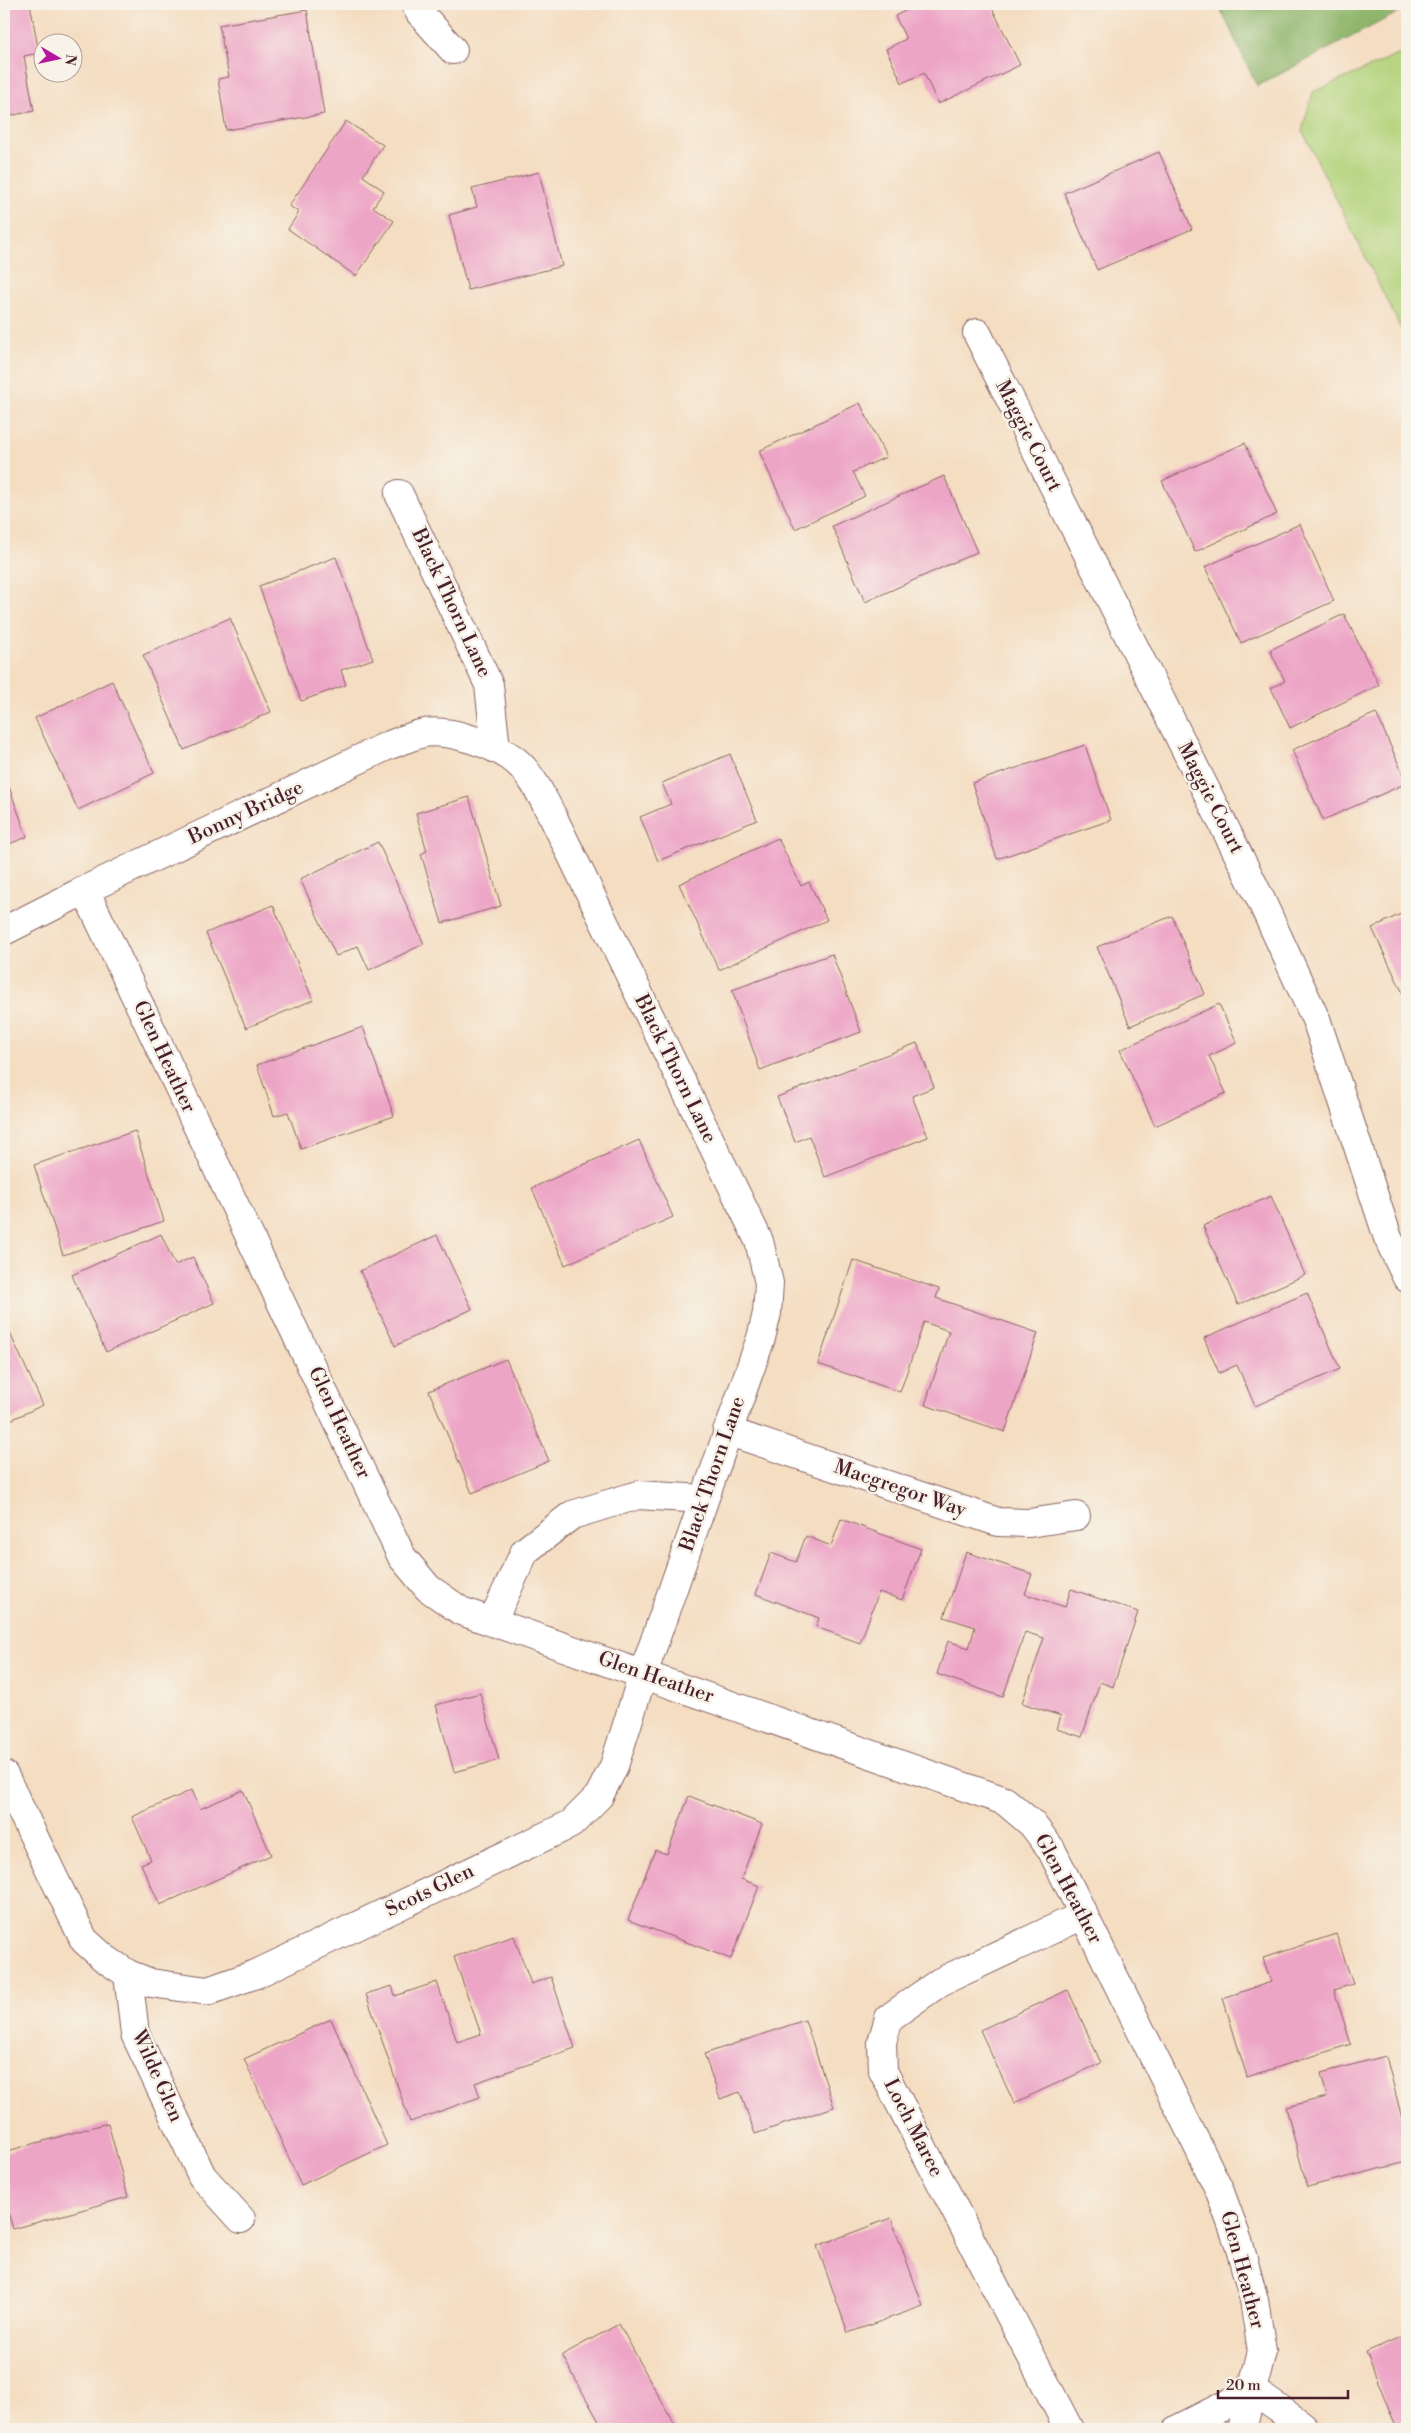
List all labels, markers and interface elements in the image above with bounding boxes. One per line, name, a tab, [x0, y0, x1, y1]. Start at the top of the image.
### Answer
north arrow	[32, 32, 82, 82]
text: N	[60, 53, 80, 67]
street label: Maggie Court	[989, 376, 1067, 496]
street label: Black Thorn Lane	[405, 523, 497, 682]
street label: Maggie Court	[1171, 738, 1249, 858]
street label: Bonny Bridge	[184, 775, 308, 851]
street label: Black Thorn Lane	[628, 990, 722, 1147]
street label: Glen Heather	[127, 997, 201, 1117]
street label: Glen Heather	[302, 1363, 376, 1483]
street label: Black Thorn Lane	[674, 1393, 751, 1556]
street label: Macgregor Way	[831, 1455, 970, 1523]
street label: Glen Heather	[595, 1646, 718, 1710]
street label: Glen Heather	[1029, 1830, 1108, 1949]
street label: Scots Glen	[382, 1859, 478, 1923]
street label: Wilde Glen	[125, 2025, 188, 2126]
street label: Loch Maree	[878, 2075, 948, 2181]
street label: Glen Heather	[1214, 2208, 1270, 2332]
scale bar	[1218, 2368, 1348, 2400]
text: 20 m	[1226, 2376, 1261, 2395]

